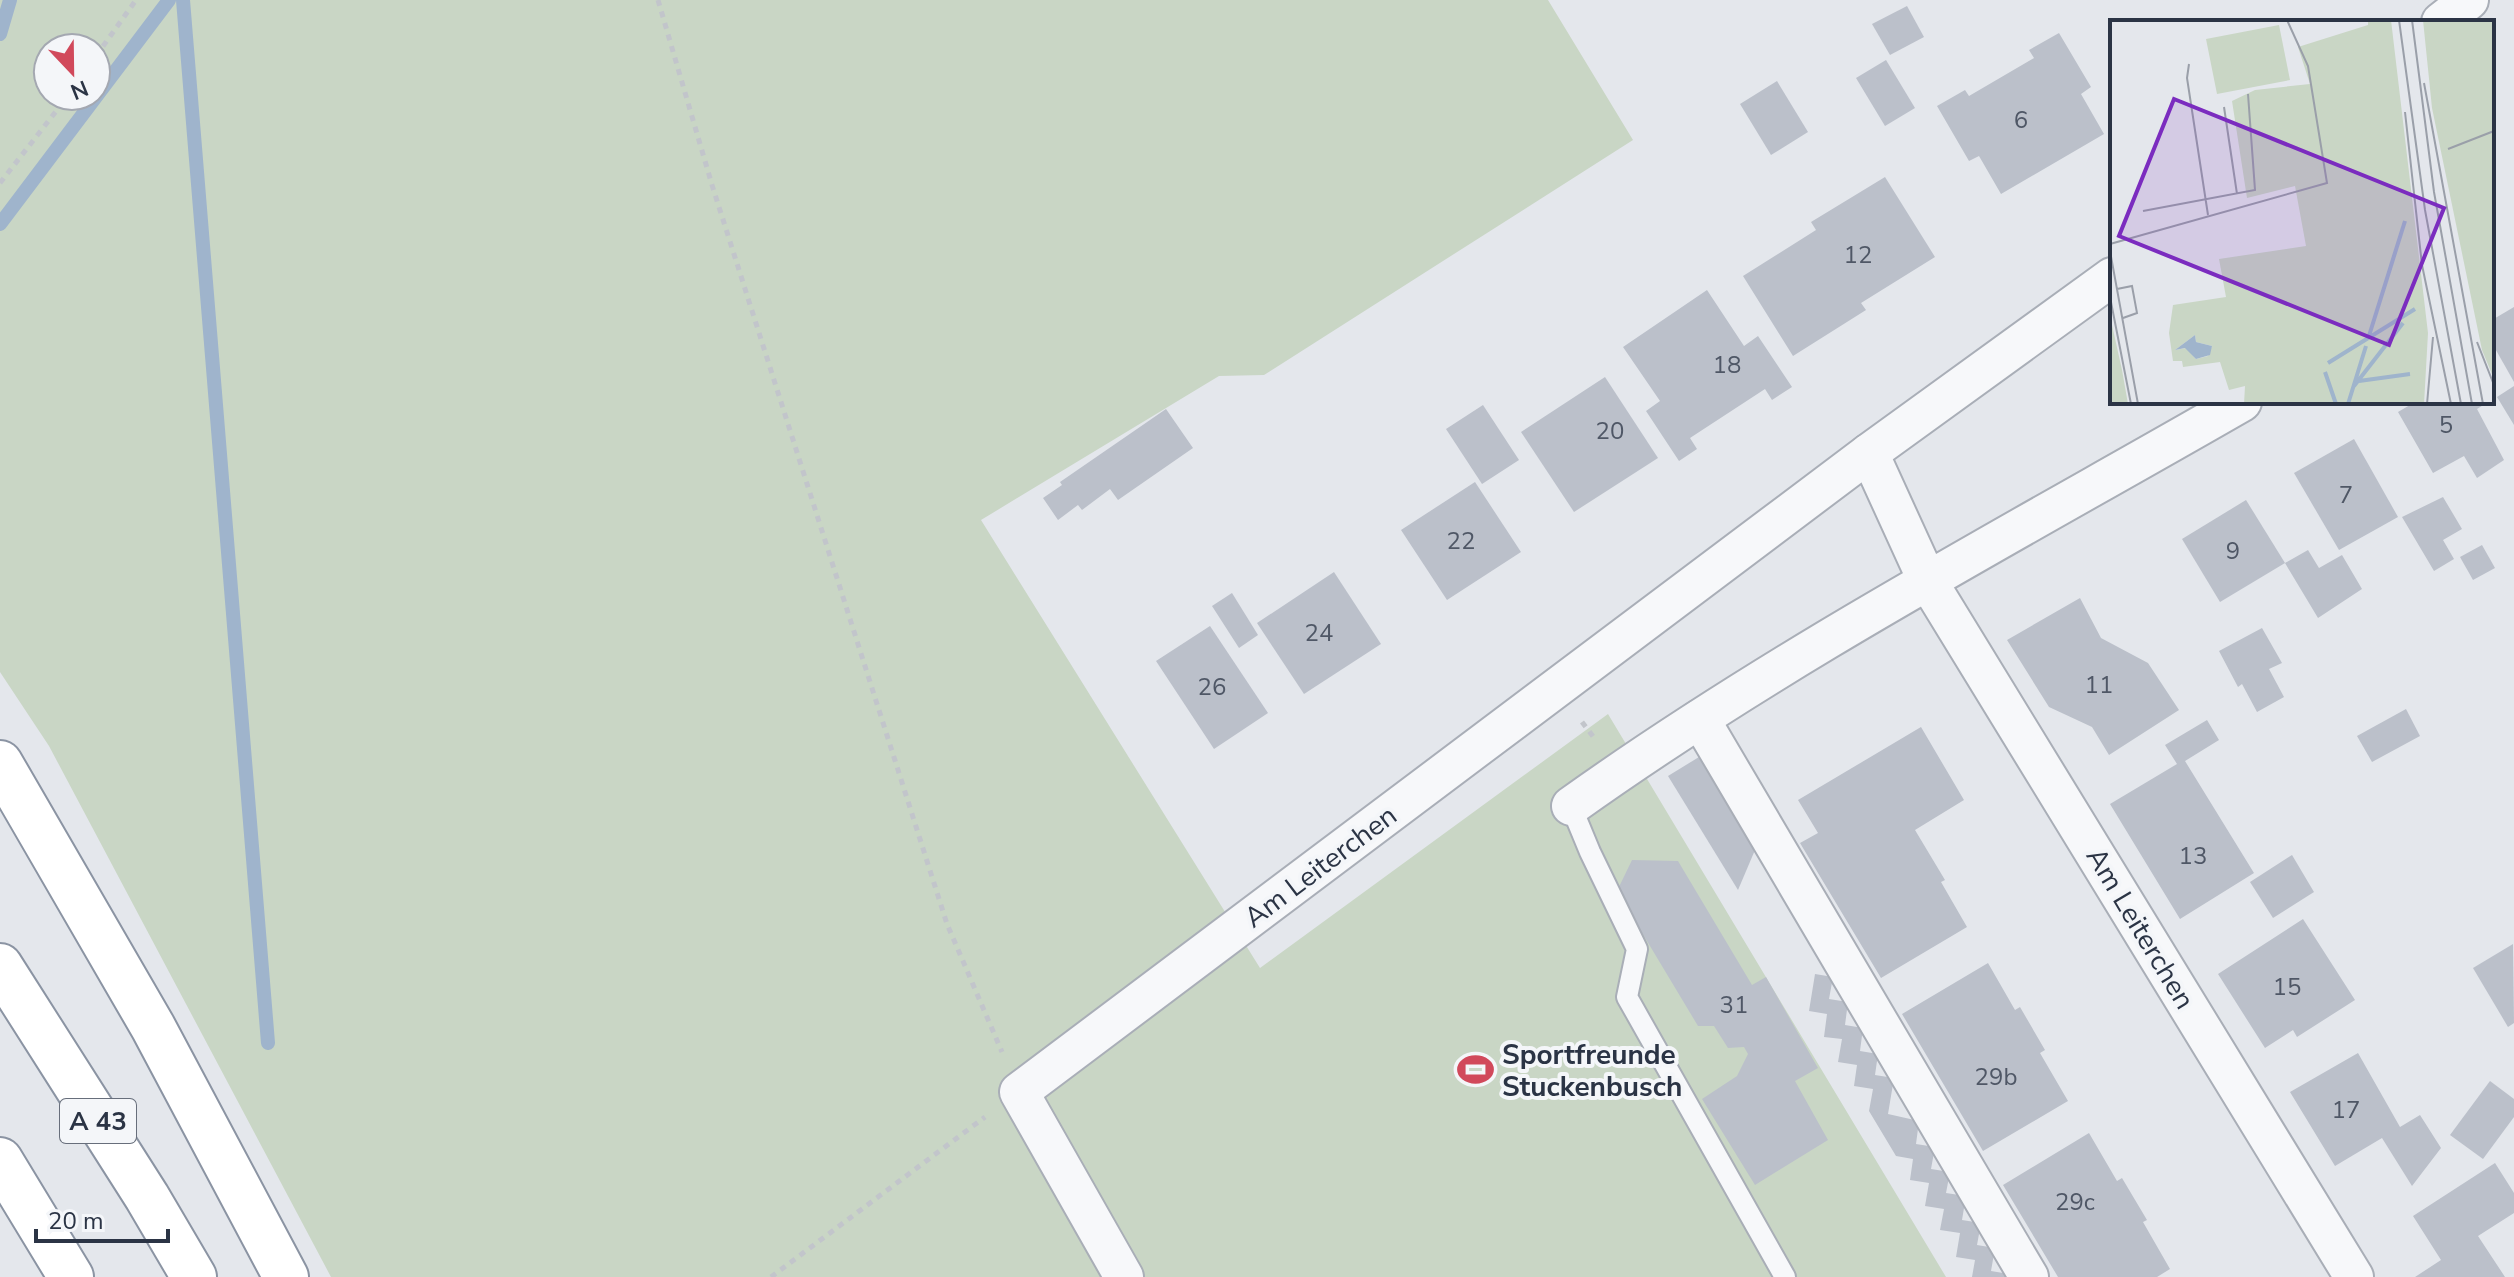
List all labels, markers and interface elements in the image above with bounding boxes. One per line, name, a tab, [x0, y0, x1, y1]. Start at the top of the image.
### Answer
inset map	[2110, 20, 2494, 404]
north arrow	[32, 32, 112, 112]
text: N	[66, 73, 92, 107]
house number: 6	[2014, 104, 2028, 136]
house number: 12	[1844, 239, 1872, 271]
house number: 18	[1713, 349, 1741, 381]
house number: 5	[2439, 409, 2453, 441]
house number: 20	[1596, 415, 1624, 447]
house number: 7	[2339, 479, 2353, 511]
house number: 22	[1447, 525, 1475, 557]
house number: 9	[2226, 535, 2240, 567]
house number: 24	[1305, 617, 1333, 649]
house number: 11	[2085, 669, 2113, 701]
house number: 26	[1198, 671, 1226, 703]
street label: Am Leiterchen	[1236, 797, 1405, 937]
house number: 13	[2179, 840, 2207, 872]
street label: Am Leiterchen	[2077, 841, 2203, 1016]
house number: 15	[2273, 971, 2301, 1003]
house number: 31	[1720, 989, 1748, 1021]
place label: Sportfreunde Stuckenbusch	[1502, 1036, 1682, 1106]
sports icon: Sportfreunde Stuckenbusch	[1457, 1051, 1495, 1089]
house number: 29b	[1975, 1061, 2017, 1093]
house number: 17	[2332, 1094, 2360, 1126]
road number: A 43	[60, 1099, 136, 1143]
house number: 29c	[2055, 1186, 2095, 1218]
scale bar	[36, 1193, 168, 1243]
text: 20 m	[48, 1205, 104, 1237]

